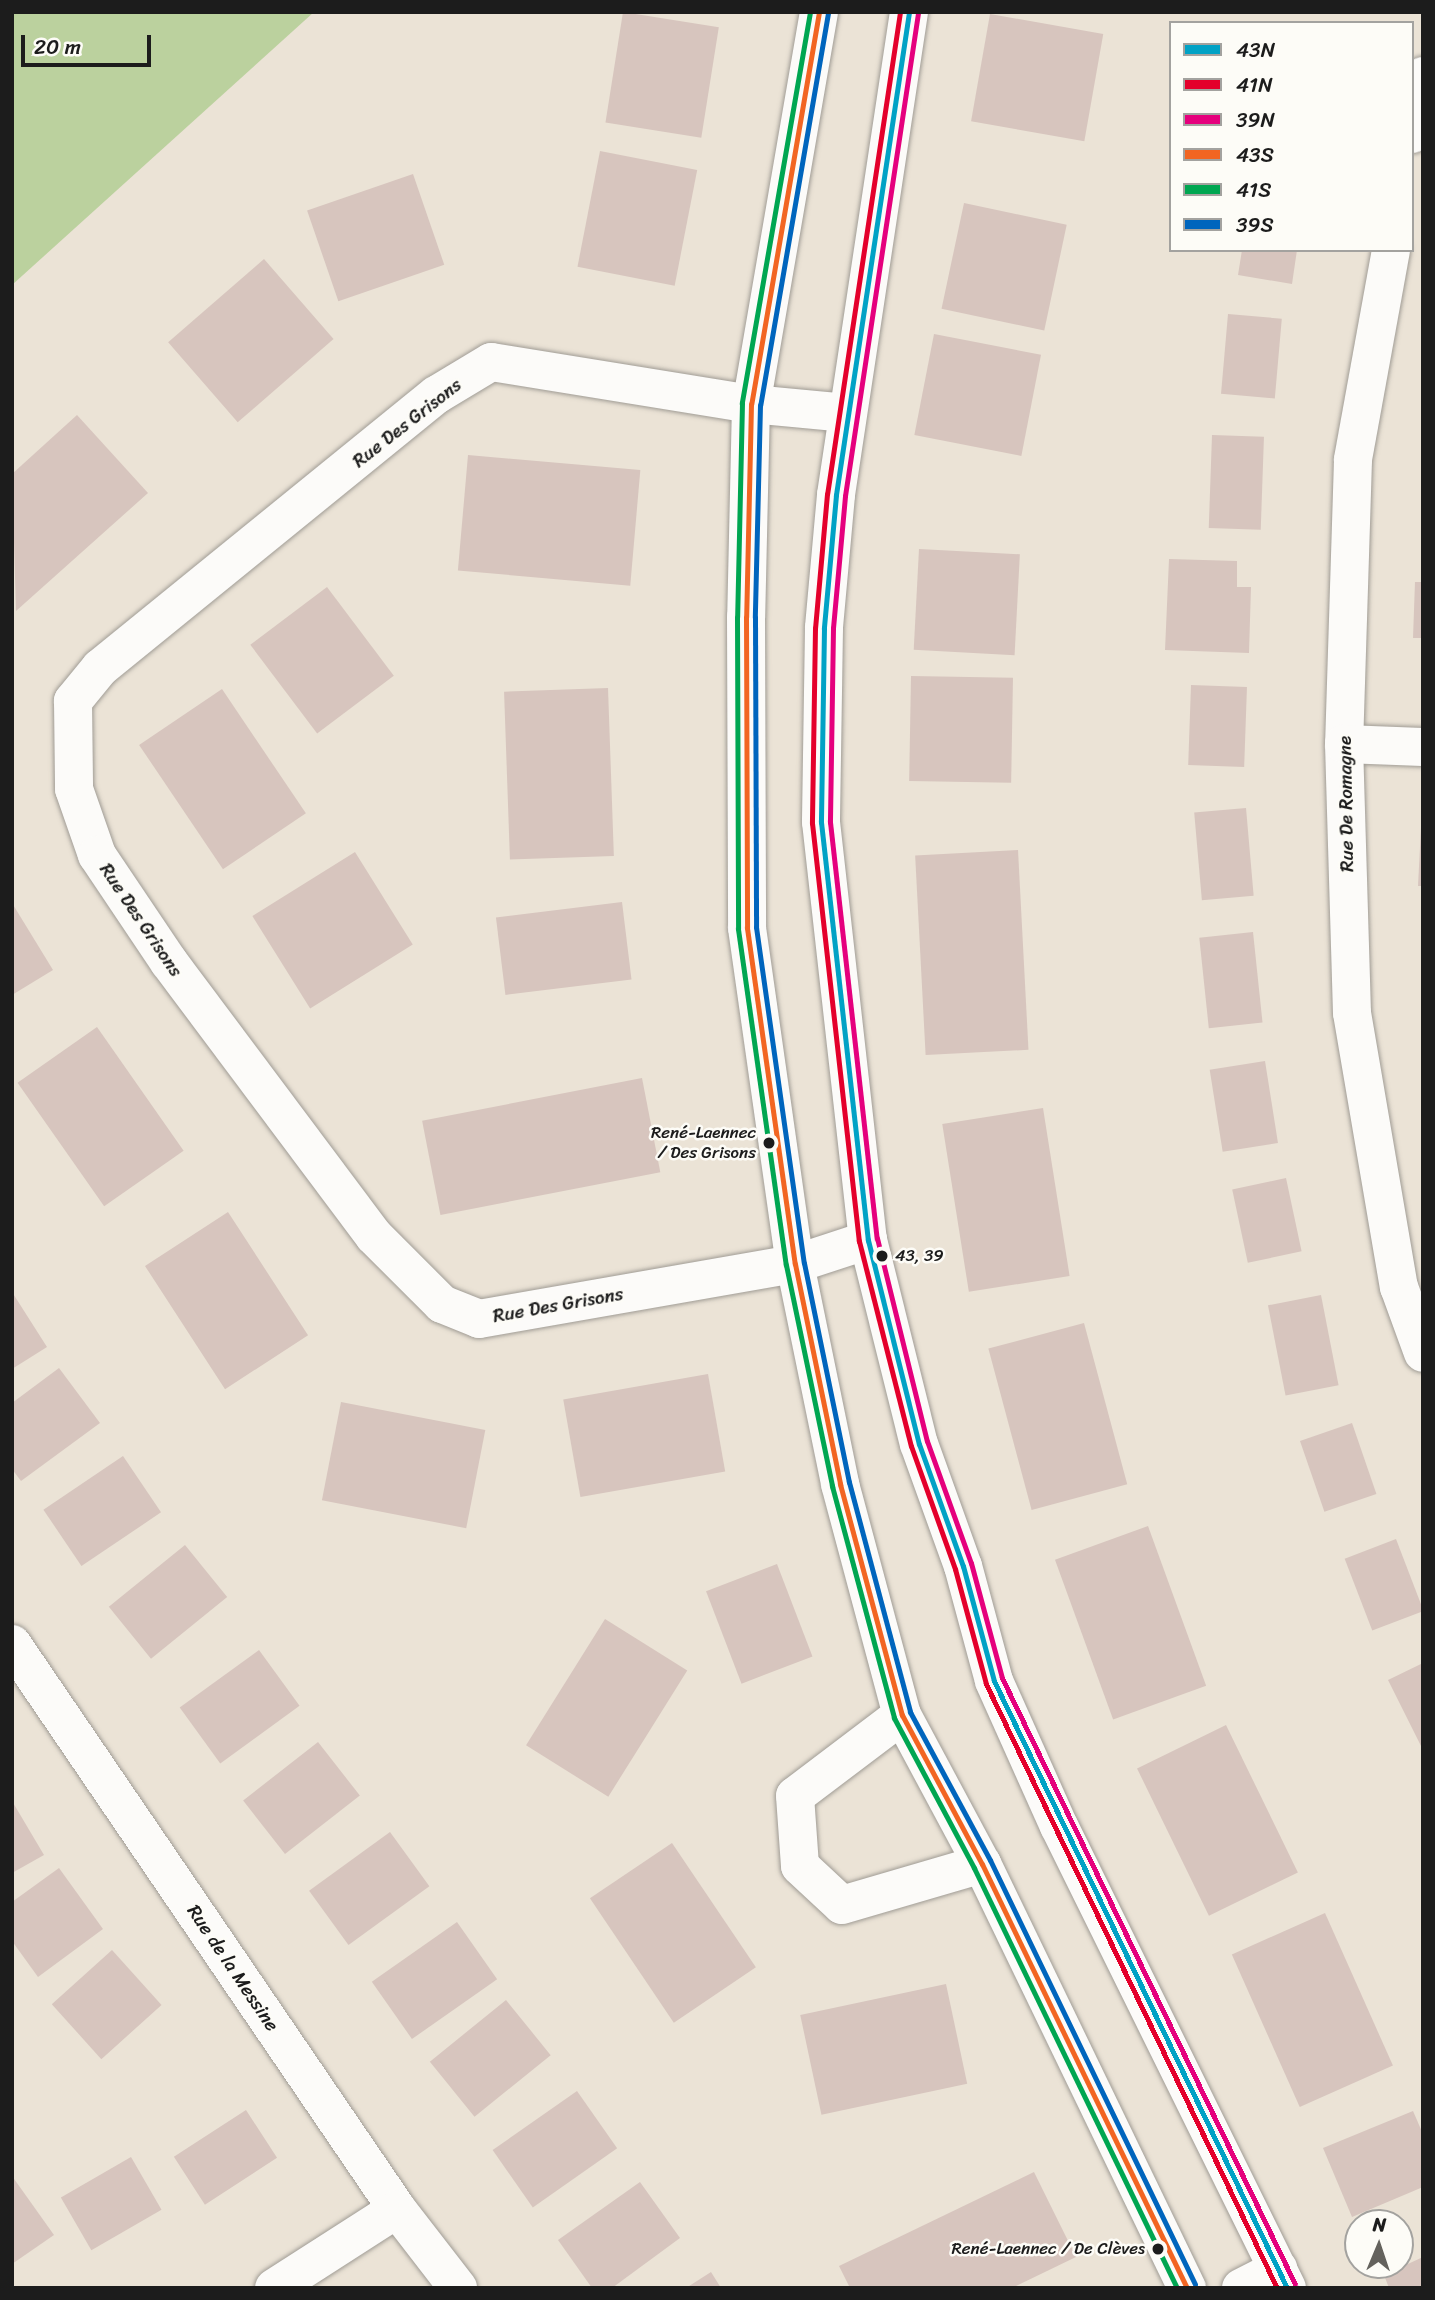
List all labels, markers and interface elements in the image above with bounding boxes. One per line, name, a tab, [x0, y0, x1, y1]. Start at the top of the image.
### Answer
scale bar	[24, 21, 154, 65]
legend	[1169, 21, 1414, 252]
text: 20 m	[34, 28, 81, 66]
text: 43N	[1236, 31, 1275, 69]
text: 41N	[1236, 66, 1273, 104]
text: 39N	[1236, 101, 1275, 139]
text: 43S	[1236, 136, 1274, 174]
text: 41S	[1236, 171, 1271, 209]
text: 39S	[1236, 206, 1274, 244]
street label: Rue Des Grisons	[347, 373, 467, 473]
street label: Rue De Romagne	[1333, 735, 1359, 873]
street label: Rue Des Grisons	[94, 858, 188, 982]
place label: René-Laennec / Des Grisons	[651, 1123, 756, 1163]
marker: René-Laennec / Des Grisons	[762, 1136, 776, 1150]
place label: 43, 39	[895, 1246, 944, 1266]
marker: 43, 39	[875, 1249, 889, 1263]
street label: Rue Des Grisons	[490, 1282, 626, 1328]
street label: Rue de la Messine	[182, 1900, 284, 2036]
text: N	[1373, 2208, 1387, 2241]
north arrow	[1344, 2209, 1414, 2279]
place label: René-Laennec / De Clèves	[952, 2239, 1145, 2259]
marker: René-Laennec / De Clèves	[1151, 2242, 1165, 2256]

